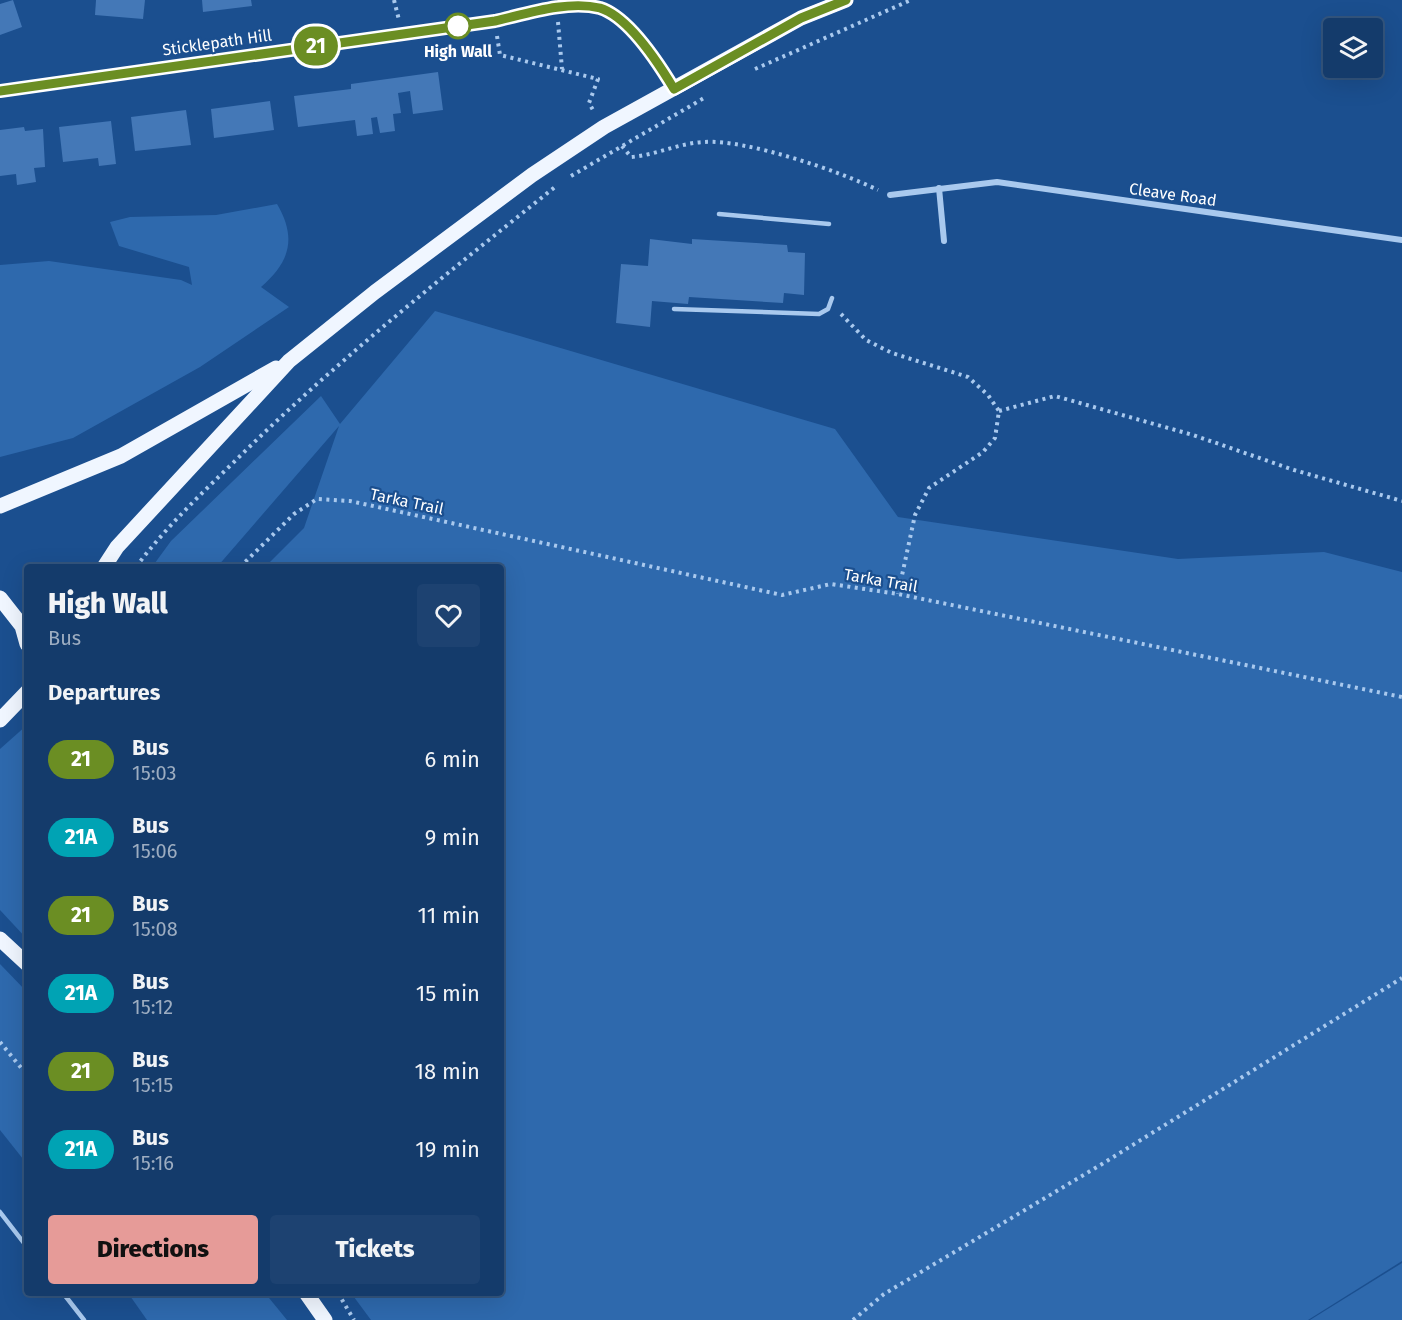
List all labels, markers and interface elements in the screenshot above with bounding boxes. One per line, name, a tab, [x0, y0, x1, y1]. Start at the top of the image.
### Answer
marker: High Wall	[445, 13, 471, 39]
map controls	[1323, 18, 1383, 78]
button: layers	[1323, 18, 1383, 78]
street label: Sticklepath Hill	[161, 25, 273, 60]
line badge: 21	[289, 26, 343, 66]
text: 21	[306, 33, 326, 59]
place label: High Wall	[424, 42, 492, 61]
street label: Cleave Road	[1128, 179, 1218, 210]
street label: Tarka Trail	[368, 484, 446, 519]
street label: Tarka Trail	[843, 565, 920, 596]
button: heart	[417, 584, 480, 647]
text: High Wall	[48, 587, 168, 620]
text: Bus	[48, 626, 81, 650]
text: Departures	[48, 679, 160, 706]
text: Bus	[132, 734, 169, 761]
text: 21	[71, 746, 91, 772]
text: 6 min	[424, 746, 480, 773]
text: 15:03	[132, 761, 176, 785]
text: Bus	[132, 812, 169, 839]
text: 21A	[65, 824, 97, 850]
text: 9 min	[425, 824, 480, 851]
text: 15:06	[132, 839, 177, 863]
text: Bus	[132, 890, 169, 917]
text: 21	[71, 902, 91, 928]
text: 11 min	[417, 902, 480, 929]
text: 15:08	[132, 917, 178, 941]
text: Bus	[132, 968, 169, 995]
text: 21A	[65, 980, 97, 1006]
text: 15 min	[416, 980, 480, 1007]
text: 15:12	[132, 995, 173, 1019]
text: Bus	[132, 1046, 169, 1073]
text: 21	[71, 1058, 91, 1084]
text: 18 min	[415, 1058, 480, 1085]
text: 15:15	[132, 1073, 173, 1097]
text: Bus	[132, 1124, 169, 1151]
text: 21A	[65, 1136, 97, 1162]
text: 19 min	[415, 1136, 480, 1163]
text: 15:16	[132, 1151, 174, 1175]
button: Directions	[48, 1215, 258, 1284]
button: Tickets	[270, 1215, 480, 1284]

